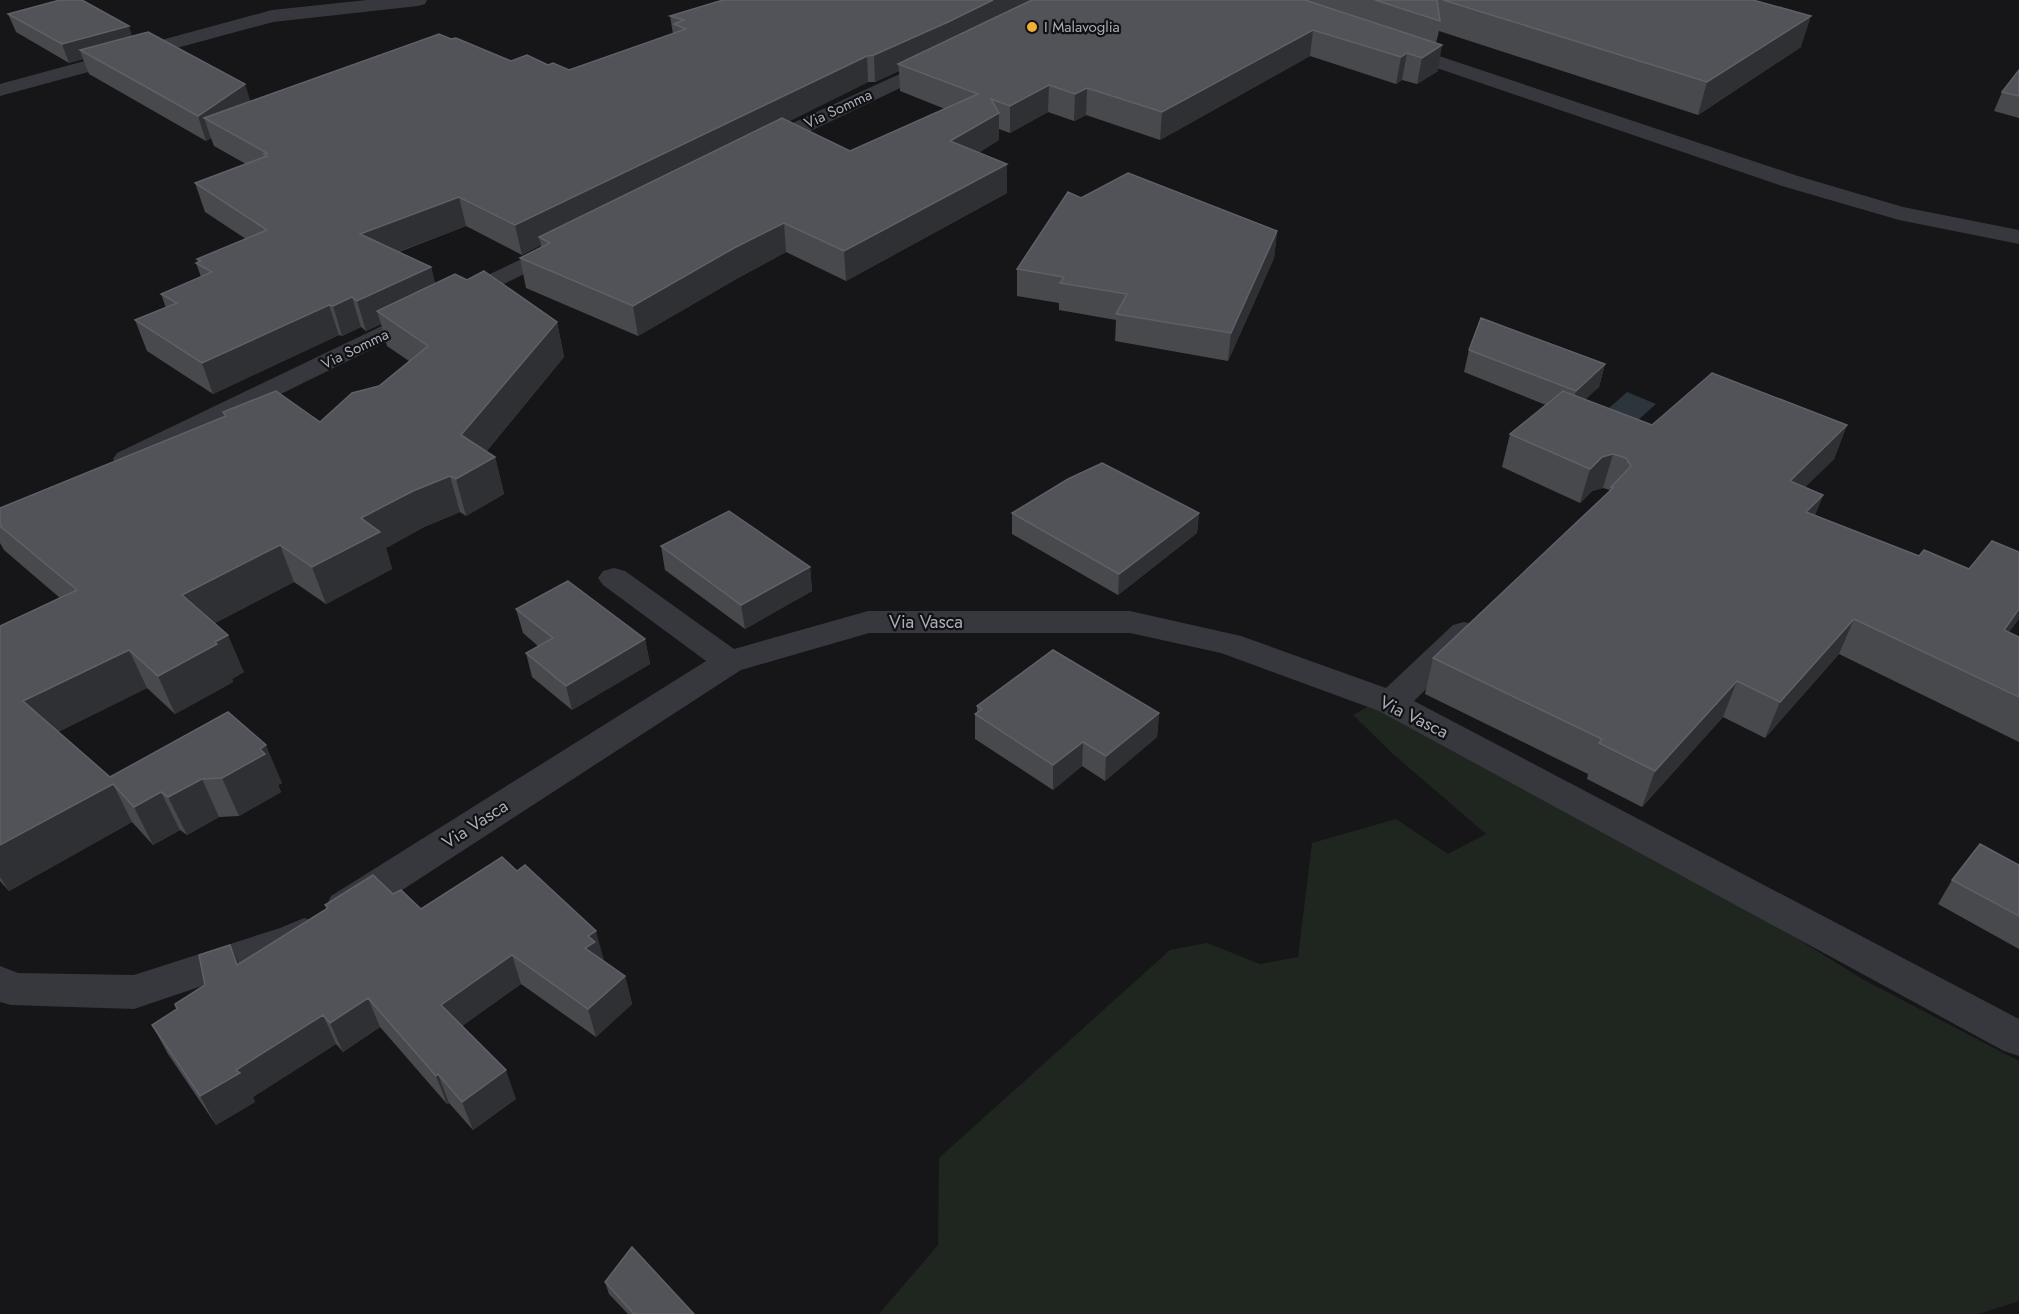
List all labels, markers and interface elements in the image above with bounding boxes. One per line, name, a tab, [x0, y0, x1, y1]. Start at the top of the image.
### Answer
place label: I Malavoglia	[1044, 16, 1120, 38]
marker: I Malavoglia	[1025, 20, 1039, 34]
street label: Via Somma	[800, 84, 876, 134]
street label: Via Somma	[318, 323, 392, 375]
street label: Via Vasca	[889, 609, 963, 635]
street label: Via Vasca	[1375, 689, 1453, 745]
street label: Via Vasca	[437, 793, 513, 855]

